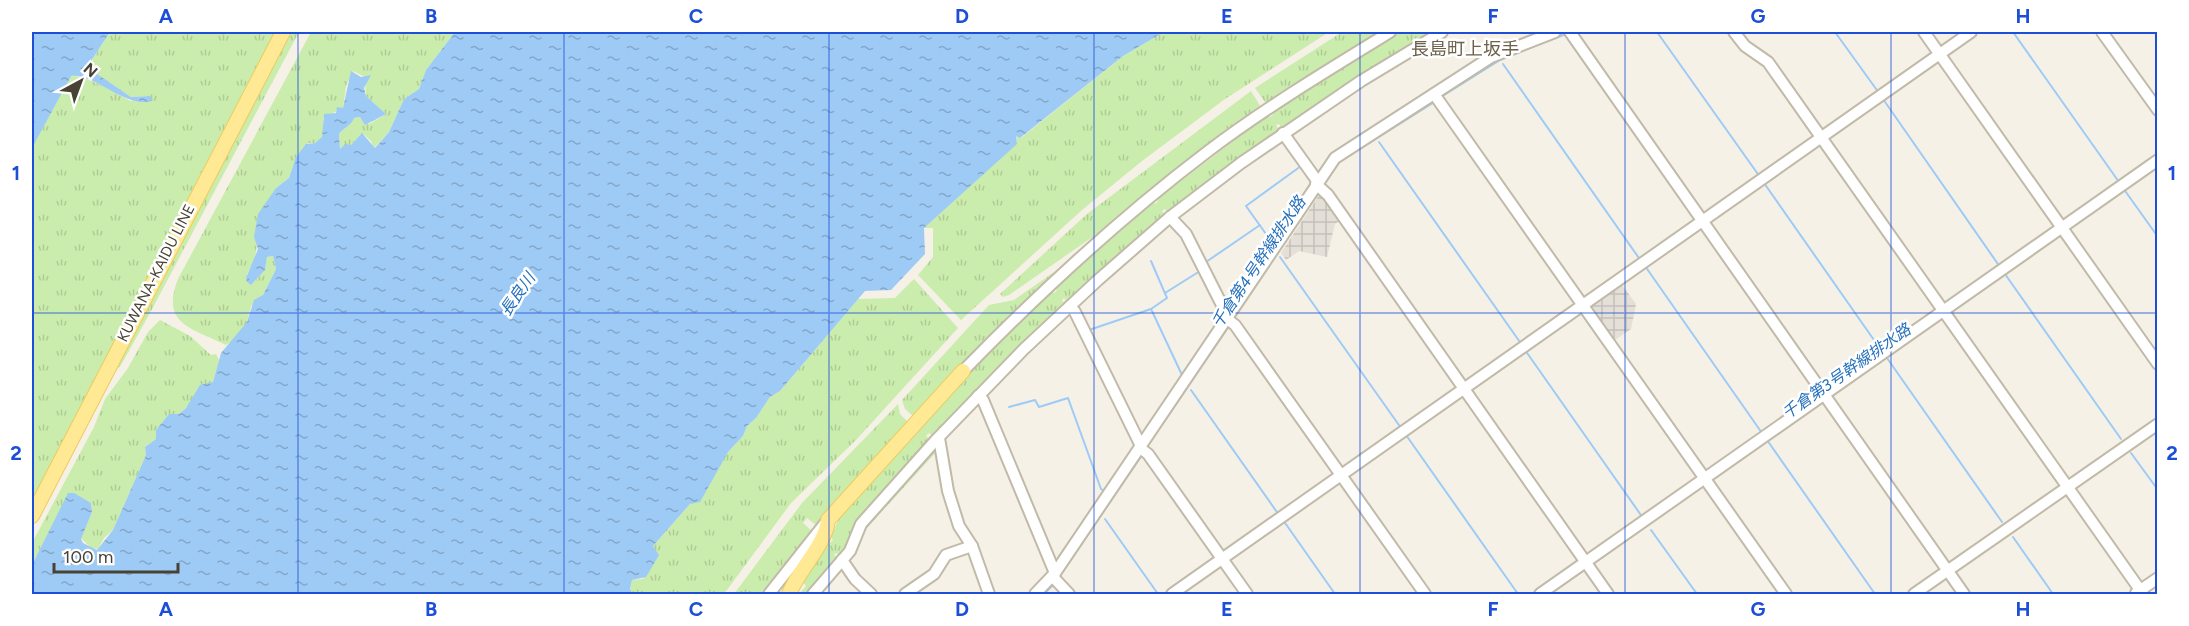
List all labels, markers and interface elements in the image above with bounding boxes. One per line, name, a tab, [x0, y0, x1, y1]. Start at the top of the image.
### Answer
text: A	[159, 4, 174, 28]
text: B	[425, 4, 437, 28]
text: C	[689, 4, 703, 28]
text: D	[955, 4, 969, 28]
text: E	[1221, 4, 1233, 28]
text: F	[1487, 4, 1499, 28]
text: G	[1751, 4, 1766, 28]
text: H	[2016, 4, 2031, 28]
district label: 長島町上坂手	[1411, 38, 1519, 60]
north arrow	[51, 51, 111, 111]
text: N	[80, 59, 101, 81]
text: 1	[12, 161, 20, 185]
text: 1	[2168, 161, 2176, 185]
water label: 千倉第4号幹線排水路	[1207, 192, 1310, 331]
street label: KUWANA-KAIDU LINE	[113, 201, 199, 345]
water label: 長良川	[496, 268, 540, 319]
water label: 千倉第3号幹線排水路	[1778, 319, 1916, 423]
text: 2	[10, 441, 22, 465]
text: 2	[2166, 441, 2178, 465]
scale bar	[54, 536, 178, 574]
text: 100 m	[63, 546, 113, 568]
text: A	[159, 597, 174, 621]
text: B	[425, 597, 437, 621]
text: C	[689, 597, 703, 621]
text: D	[955, 597, 969, 621]
text: E	[1221, 597, 1233, 621]
text: F	[1487, 597, 1499, 621]
text: G	[1751, 597, 1766, 621]
text: H	[2016, 597, 2031, 621]

